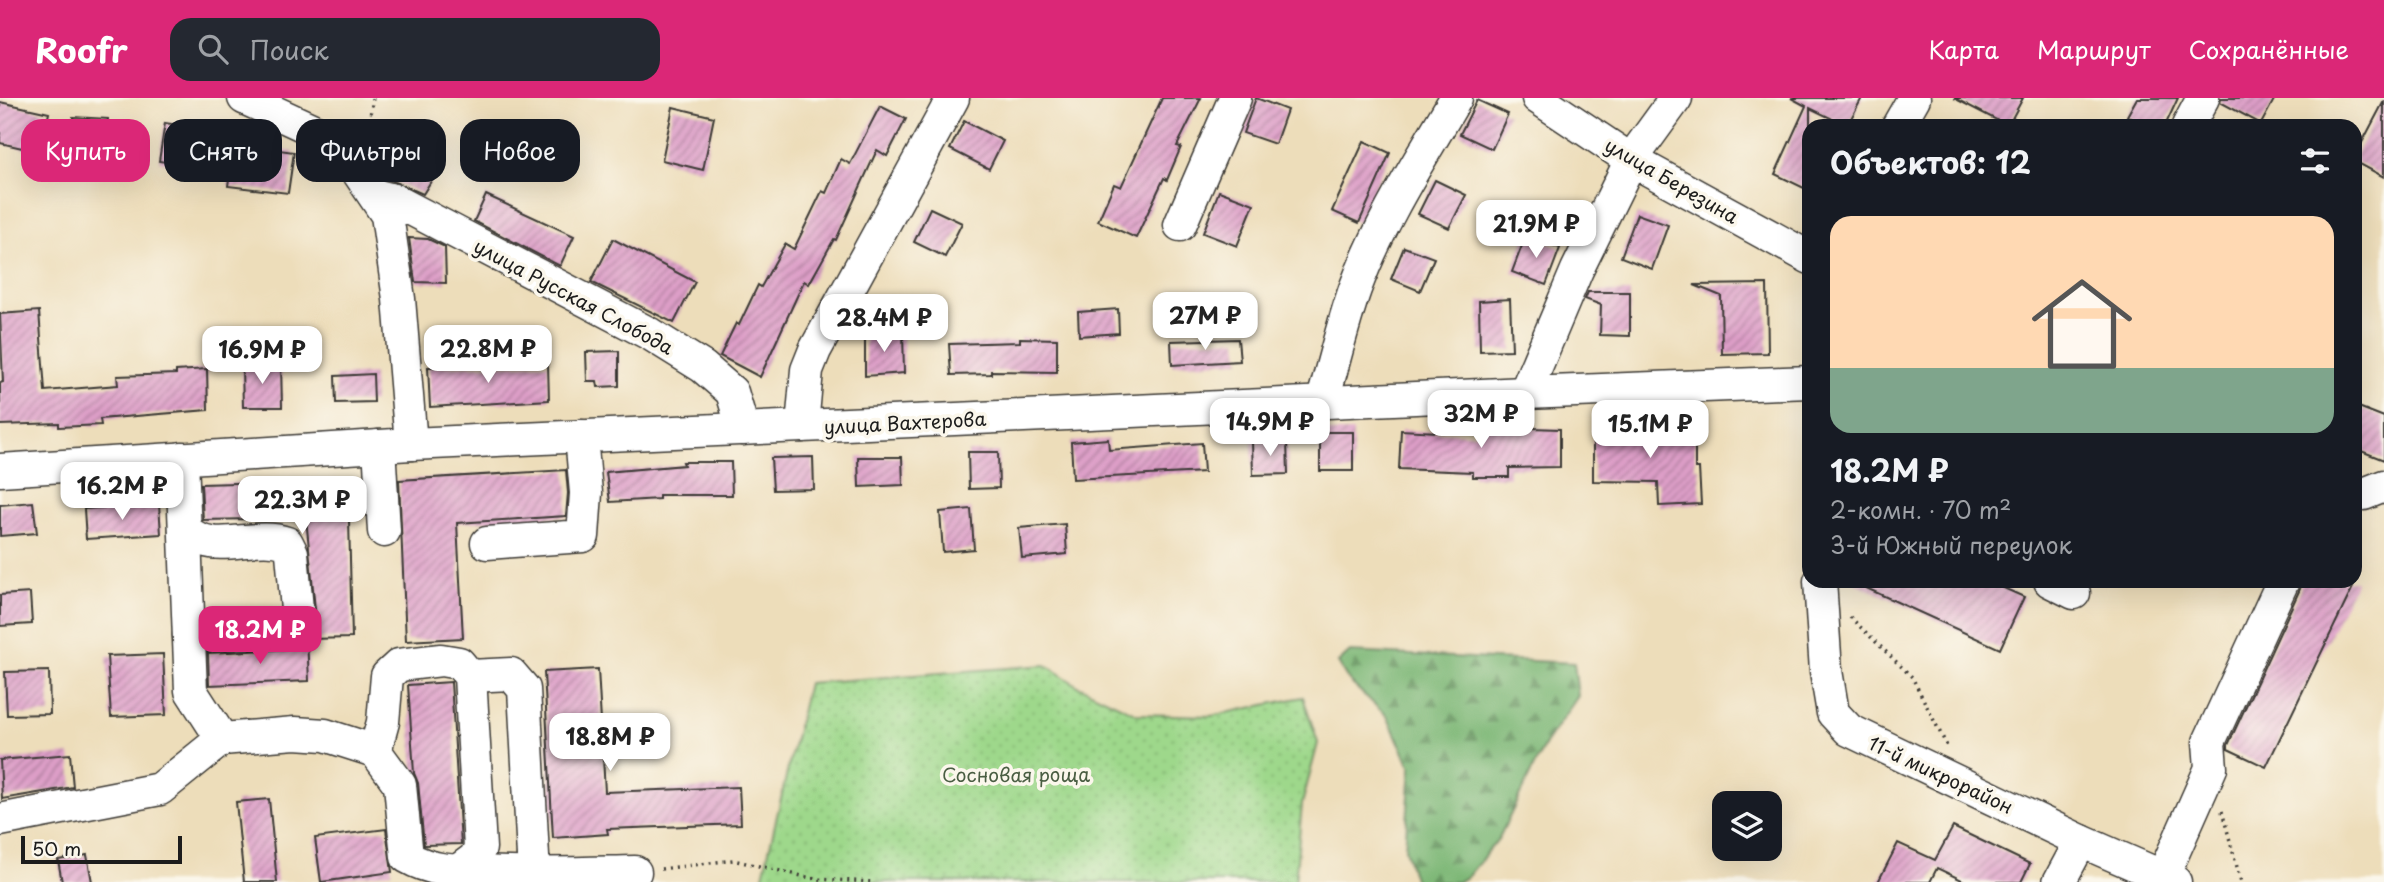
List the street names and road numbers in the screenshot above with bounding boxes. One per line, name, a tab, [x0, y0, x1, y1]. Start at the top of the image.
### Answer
street label: улица Березина	[1600, 130, 1744, 230]
street label: улица Русская Слобода	[469, 231, 679, 361]
street label: улица Вахтерова	[823, 404, 987, 440]
street label: 11-й микрорайон	[1864, 728, 2018, 820]

